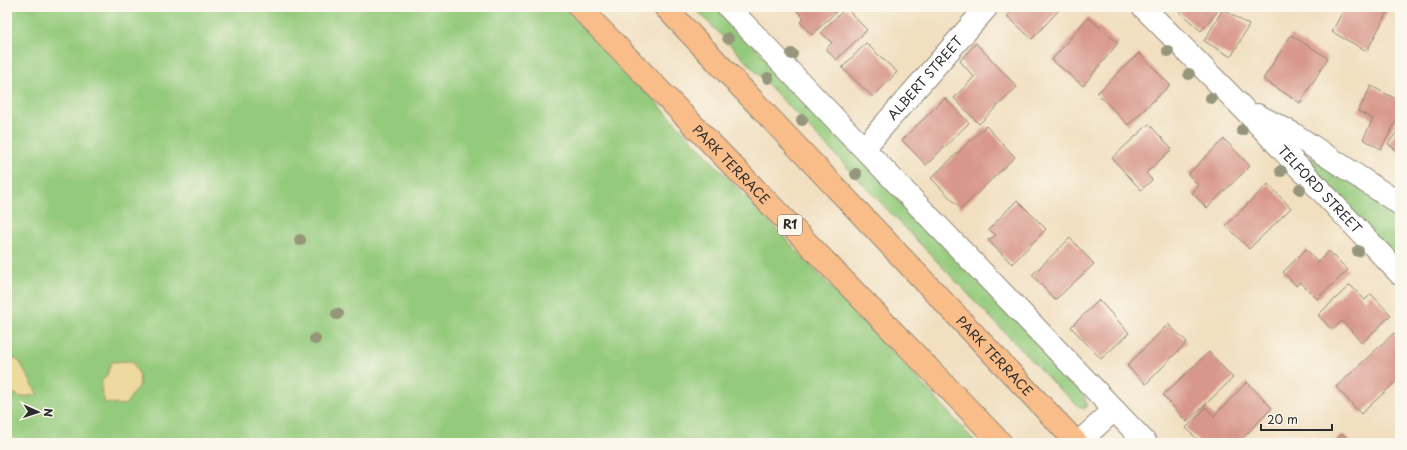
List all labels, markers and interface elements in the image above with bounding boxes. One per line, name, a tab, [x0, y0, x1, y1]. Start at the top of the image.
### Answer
street label: ALBERT STREET	[883, 31, 967, 124]
street label: PARK TERRACE	[689, 120, 775, 208]
street label: TELFORD STREET	[1274, 141, 1367, 237]
road number: R1	[778, 215, 802, 235]
street label: PARK TERRACE	[952, 311, 1038, 400]
north arrow	[18, 392, 58, 432]
scale bar	[1261, 406, 1332, 432]
text: N	[40, 408, 57, 418]
text: 20 m	[1267, 410, 1298, 428]

